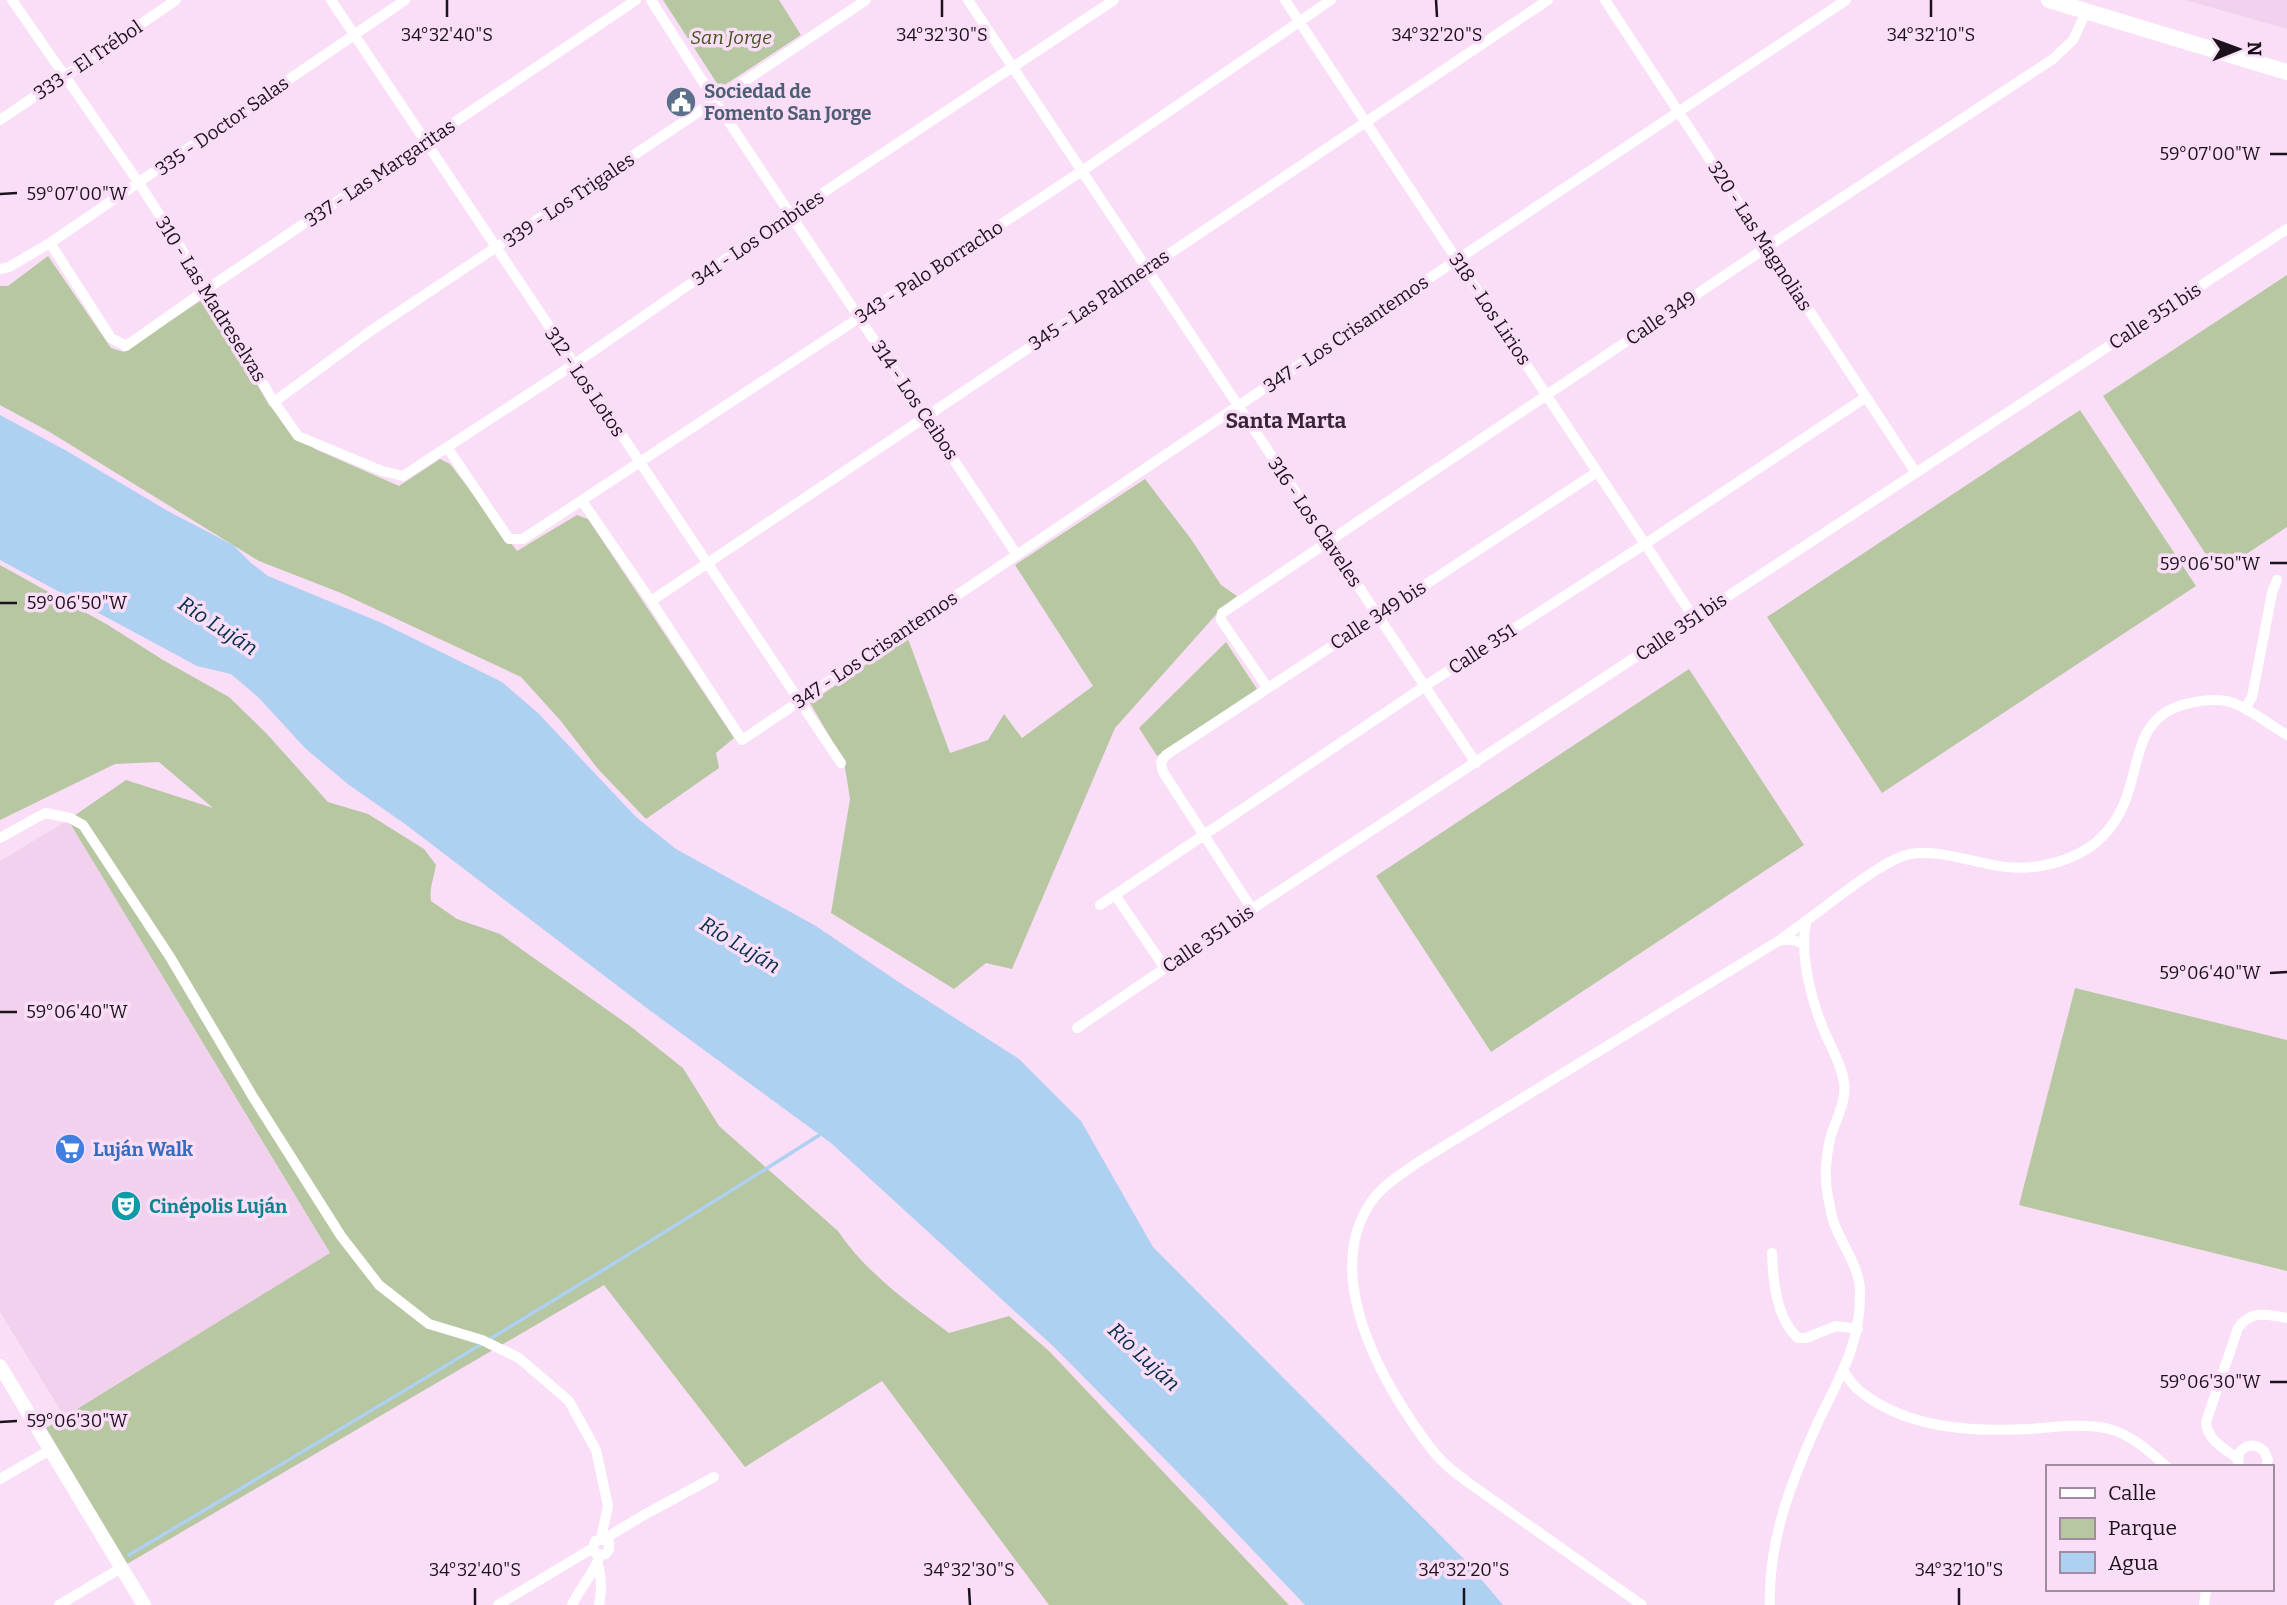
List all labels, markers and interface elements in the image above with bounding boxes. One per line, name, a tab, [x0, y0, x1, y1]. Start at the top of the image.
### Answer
north arrow	[2203, 14, 2273, 84]
street label: 333 - El Trébol	[30, 15, 146, 105]
text: 34°32'40"S	[401, 24, 493, 46]
text: 34°32'30"S	[896, 24, 988, 46]
text: 34°32'20"S	[1391, 24, 1483, 46]
text: 34°32'10"S	[1887, 24, 1975, 46]
park label: San Jorge	[690, 26, 772, 49]
text: N	[2243, 41, 2266, 57]
street label: 335 - Doctor Salas	[151, 71, 293, 181]
place label: Sociedad de Fomento San Jorge	[704, 80, 872, 125]
public building icon: Sociedad de Fomento San Jorge	[664, 85, 698, 119]
street label: 337 - Las Margaritas	[300, 114, 460, 232]
text: 59°07'00"W	[2160, 143, 2261, 165]
street label: 339 - Los Trigales	[499, 148, 639, 252]
street label: 320 - Las Magnolias	[1703, 157, 1817, 315]
text: 59°07'00"W	[27, 183, 128, 205]
street label: 341 - Los Ombúes	[688, 185, 828, 291]
street label: 310 - Las Madreselvas	[151, 212, 271, 386]
street label: 343 - Palo Borracho	[851, 215, 1007, 328]
street label: 345 - Las Palmeras	[1024, 244, 1174, 356]
street label: 318 - Los Lirios	[1444, 249, 1536, 369]
street label: 347 - Los Crisantemos	[1259, 270, 1433, 398]
street label: Calle 351 bis	[2105, 278, 2205, 354]
street label: Calle 349	[1621, 286, 1701, 350]
street label: 312 - Los Lotos	[540, 323, 630, 441]
street label: 314 - Los Ceibos	[867, 336, 963, 464]
district label: Santa Marta	[1226, 408, 1347, 434]
street label: 316 - Los Claveles	[1263, 453, 1367, 591]
text: 59°06'50"W	[2160, 553, 2261, 575]
street label: Calle 349 bis	[1326, 575, 1430, 655]
street label: 347 - Los Crisantemos	[788, 586, 962, 714]
street label: Calle 351 bis	[1631, 588, 1731, 666]
water label: Río Luján	[174, 591, 262, 661]
text: 59°06'50"W	[27, 592, 128, 614]
street label: Calle 351	[1444, 619, 1520, 679]
street label: Calle 351 bis	[1158, 900, 1258, 978]
water label: Río Luján	[695, 911, 785, 979]
text: 59°06'40"W	[2159, 962, 2261, 984]
text: 59°06'40"W	[26, 1001, 128, 1023]
supermarket icon: Luján Walk	[53, 1132, 87, 1166]
place label: Luján Walk	[93, 1138, 194, 1161]
theatre icon: Cinépolis Luján	[109, 1189, 143, 1223]
place label: Cinépolis Luján	[149, 1195, 288, 1218]
water label: Río Luján	[1103, 1317, 1185, 1397]
text: 59°06'30"W	[2159, 1371, 2261, 1393]
text: 59°06'30"W	[26, 1410, 128, 1432]
legend	[2046, 1465, 2273, 1591]
text: Calle	[2108, 1480, 2156, 1506]
text: Parque	[2108, 1515, 2177, 1541]
text: Agua	[2108, 1550, 2159, 1576]
text: 34°32'40"S	[429, 1559, 521, 1581]
text: 34°32'30"S	[923, 1559, 1015, 1581]
text: 34°32'20"S	[1418, 1559, 1510, 1581]
text: 34°32'10"S	[1915, 1559, 2003, 1581]

